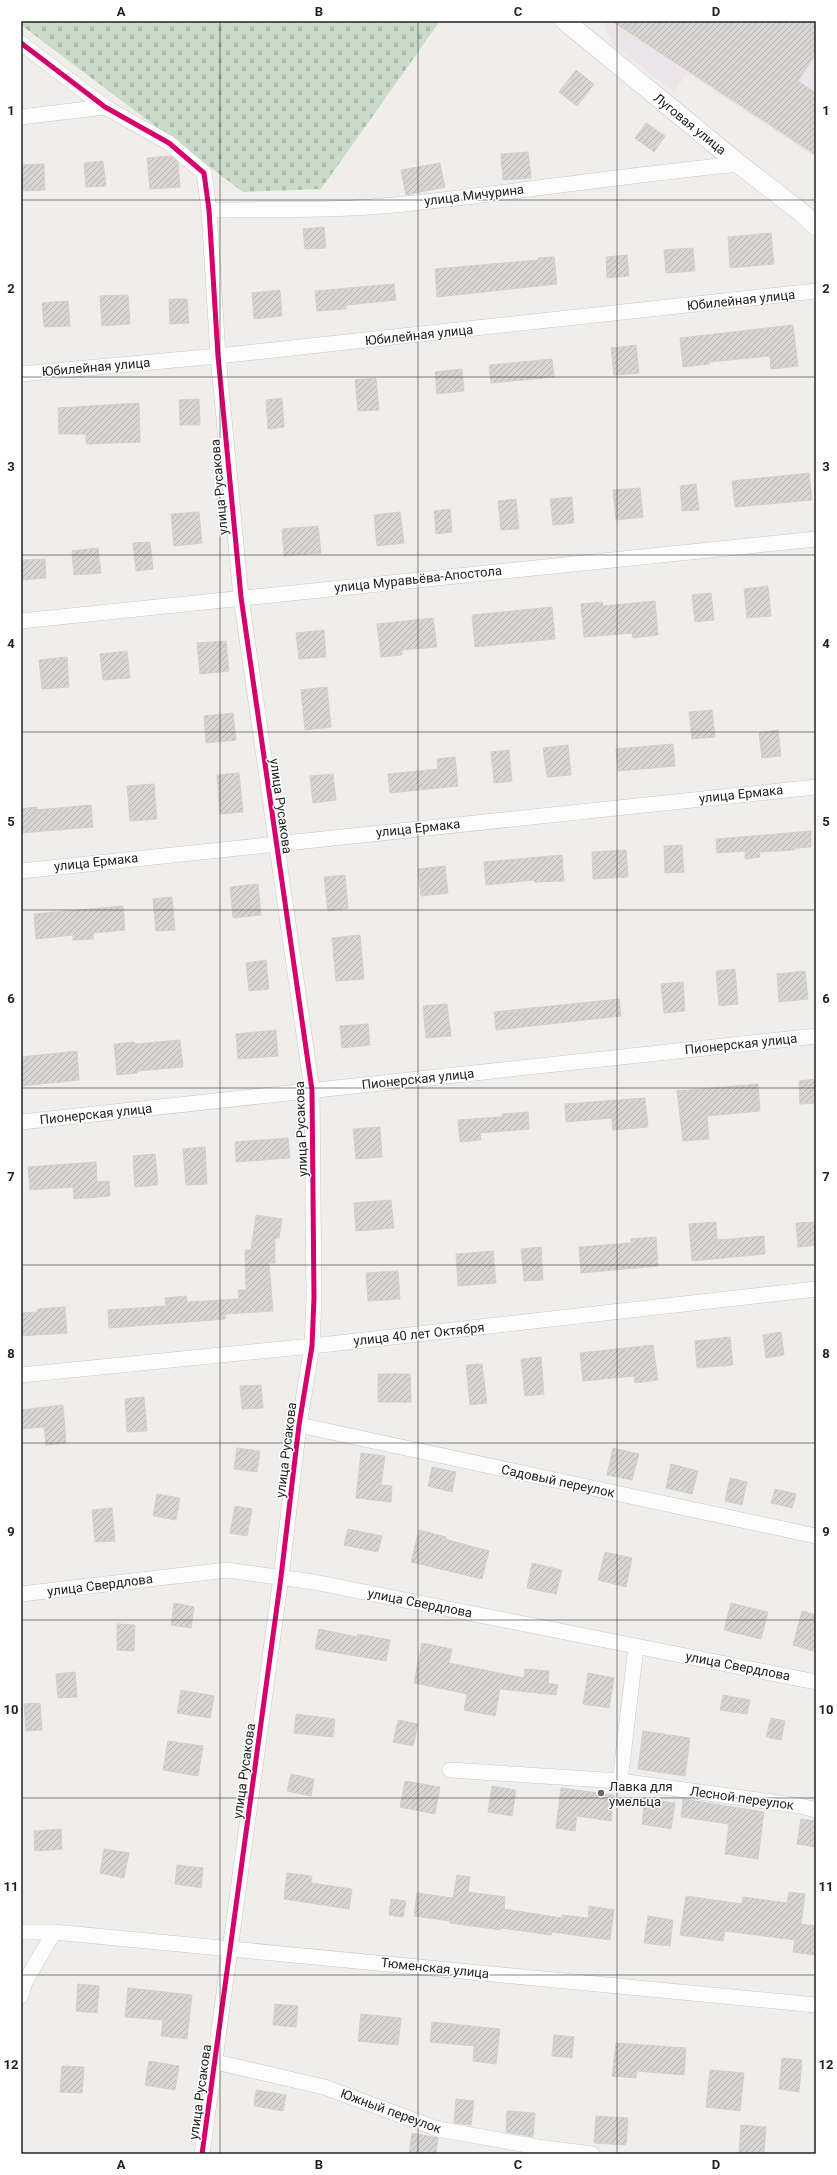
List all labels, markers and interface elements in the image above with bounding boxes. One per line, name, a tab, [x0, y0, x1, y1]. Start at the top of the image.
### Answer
text: A	[117, 4, 126, 19]
text: B	[315, 4, 323, 19]
text: C	[514, 4, 523, 19]
text: D	[712, 4, 720, 19]
street label: Луговая улица	[651, 90, 729, 158]
text: 1	[7, 103, 15, 118]
text: 1	[822, 103, 830, 118]
street label: улица Мичурина	[423, 181, 525, 209]
text: 2	[7, 281, 15, 296]
text: 2	[822, 281, 830, 296]
street label: Юбилейная улица	[686, 287, 796, 313]
street label: Юбилейная улица	[364, 322, 474, 348]
street label: Юбилейная улица	[41, 355, 151, 379]
street label: улица Русакова	[207, 439, 231, 535]
text: 3	[7, 459, 15, 474]
text: 3	[822, 459, 830, 474]
street label: улица Муравьёва-Апостола	[333, 563, 503, 595]
text: 4	[7, 636, 15, 651]
text: 4	[822, 636, 830, 651]
street label: улица Русакова	[267, 757, 295, 855]
street label: улица Ермака	[698, 782, 784, 806]
text: 5	[7, 814, 15, 829]
text: 5	[822, 814, 830, 829]
street label: улица Ермака	[375, 816, 461, 840]
street label: улица Ермака	[53, 850, 139, 874]
text: 6	[7, 991, 15, 1006]
text: 6	[822, 991, 830, 1006]
street label: Пионерская улица	[684, 1031, 798, 1057]
street label: Пионерская улица	[361, 1066, 475, 1092]
street label: улица Русакова	[292, 1081, 310, 1177]
street label: Пионерская улица	[39, 1101, 153, 1127]
text: 7	[7, 1169, 15, 1184]
text: 7	[822, 1169, 830, 1184]
street label: улица 40 лет Октября	[353, 1320, 485, 1348]
text: 8	[7, 1346, 15, 1361]
text: 8	[822, 1346, 830, 1361]
street label: улица Русакова	[273, 1401, 299, 1499]
street label: Садовый переулок	[500, 1462, 616, 1500]
text: 9	[7, 1524, 15, 1539]
text: 9	[822, 1524, 830, 1539]
street label: улица Свердлова	[46, 1571, 154, 1599]
street label: улица Свердлова	[366, 1586, 474, 1620]
street label: улица Свердлова	[684, 1649, 792, 1683]
text: 10	[4, 1702, 18, 1717]
text: 10	[819, 1702, 833, 1717]
street label: улица Русакова	[230, 1722, 258, 1820]
place label: Лавка для умельца	[609, 1779, 673, 1809]
street label: Лесной переулок	[689, 1783, 795, 1813]
marker: Лавка для умельца	[596, 1788, 606, 1798]
text: 11	[4, 1879, 18, 1894]
text: 11	[819, 1879, 833, 1894]
street label: Тюменская улица	[380, 1955, 490, 1981]
street label: улица Русакова	[186, 2043, 214, 2141]
text: 12	[4, 2057, 18, 2072]
text: 12	[819, 2057, 833, 2072]
street label: Южный переулок	[339, 2086, 443, 2136]
text: A	[117, 2157, 126, 2172]
text: B	[315, 2157, 323, 2172]
text: C	[514, 2157, 523, 2172]
text: D	[712, 2157, 720, 2172]

